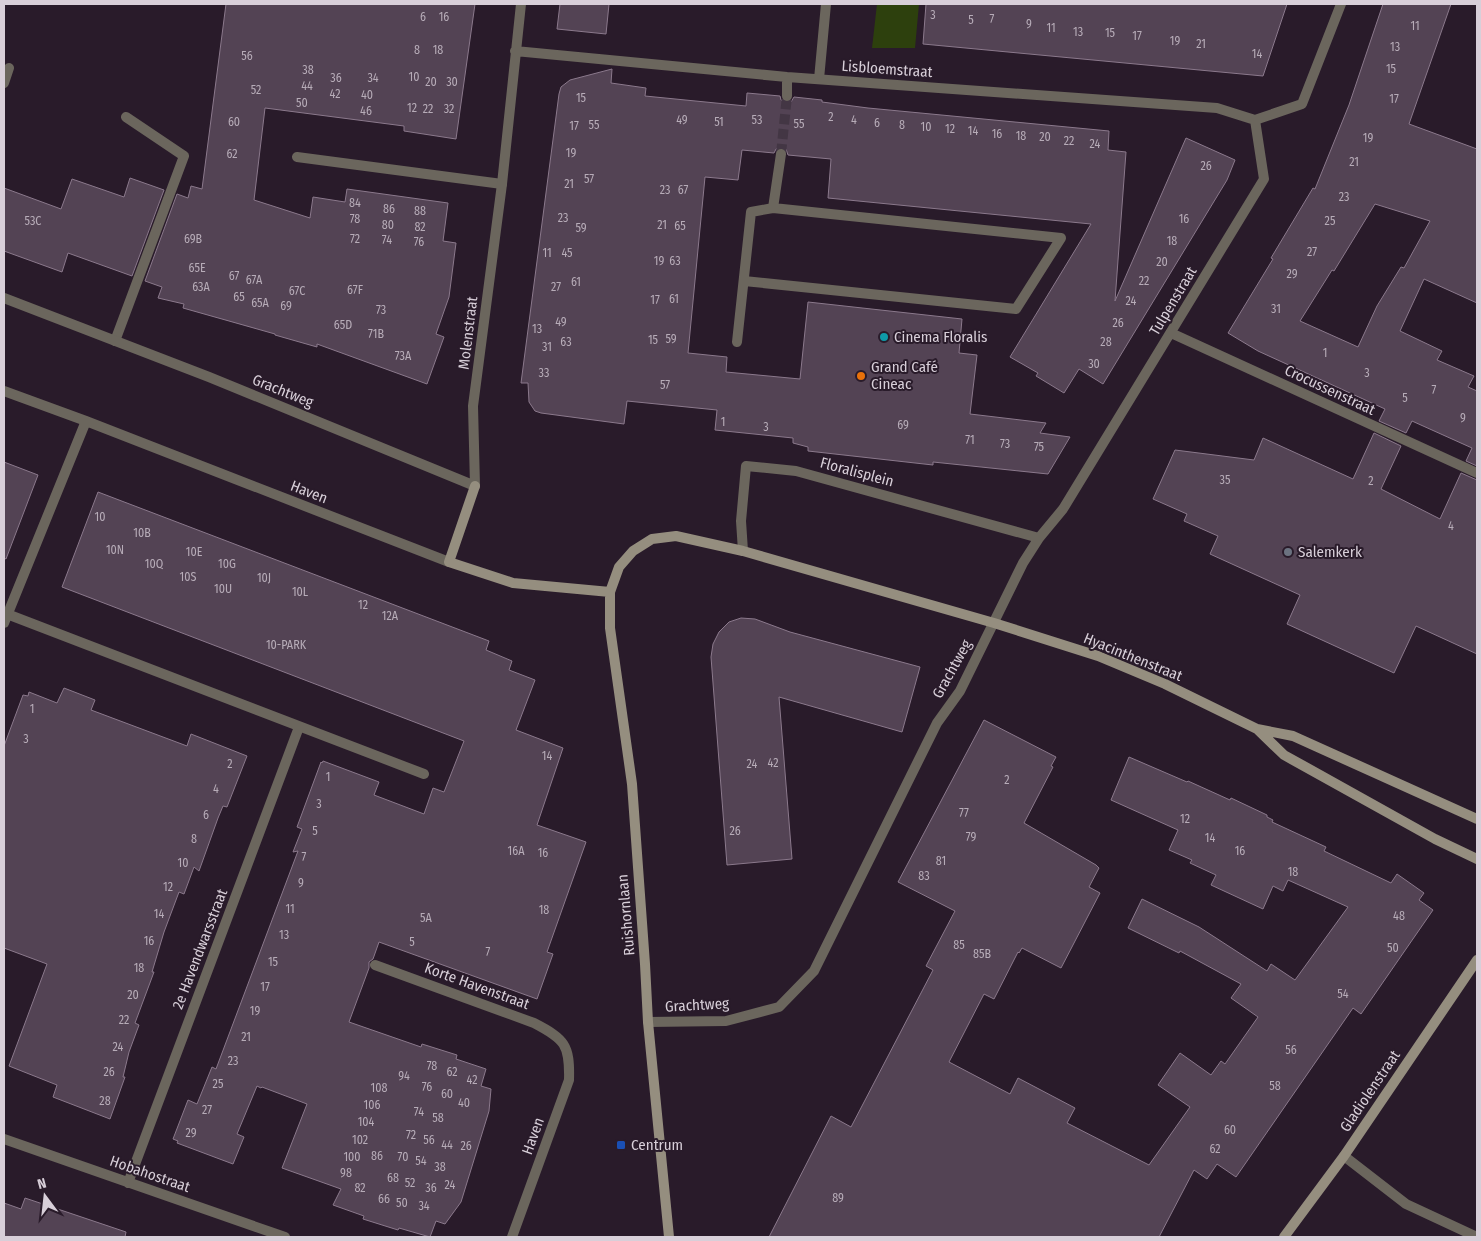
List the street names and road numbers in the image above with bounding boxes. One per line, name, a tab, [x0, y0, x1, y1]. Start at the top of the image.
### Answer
street label: Lisbloemstraat	[841, 57, 933, 81]
street label: Tulpenstraat	[1145, 263, 1201, 339]
street label: Molenstraat	[455, 295, 481, 371]
street label: Crocussenstraat	[1282, 361, 1378, 419]
street label: Grachtweg	[250, 371, 316, 411]
street label: Floralisplein	[818, 454, 896, 490]
street label: Haven	[288, 477, 330, 507]
street label: Hyacinthenstraat	[1081, 629, 1185, 685]
street label: Grachtweg	[929, 637, 975, 701]
street label: Ruishornlaan	[613, 874, 639, 956]
street label: 2e Havendwarsstraat	[169, 886, 231, 1012]
street label: Korte Havenstraat	[422, 959, 532, 1013]
street label: Grachtweg	[664, 994, 730, 1016]
street label: Gladiolenstraat	[1336, 1047, 1404, 1135]
street label: Haven	[518, 1115, 548, 1157]
street label: Hobahostraat	[108, 1152, 193, 1196]

